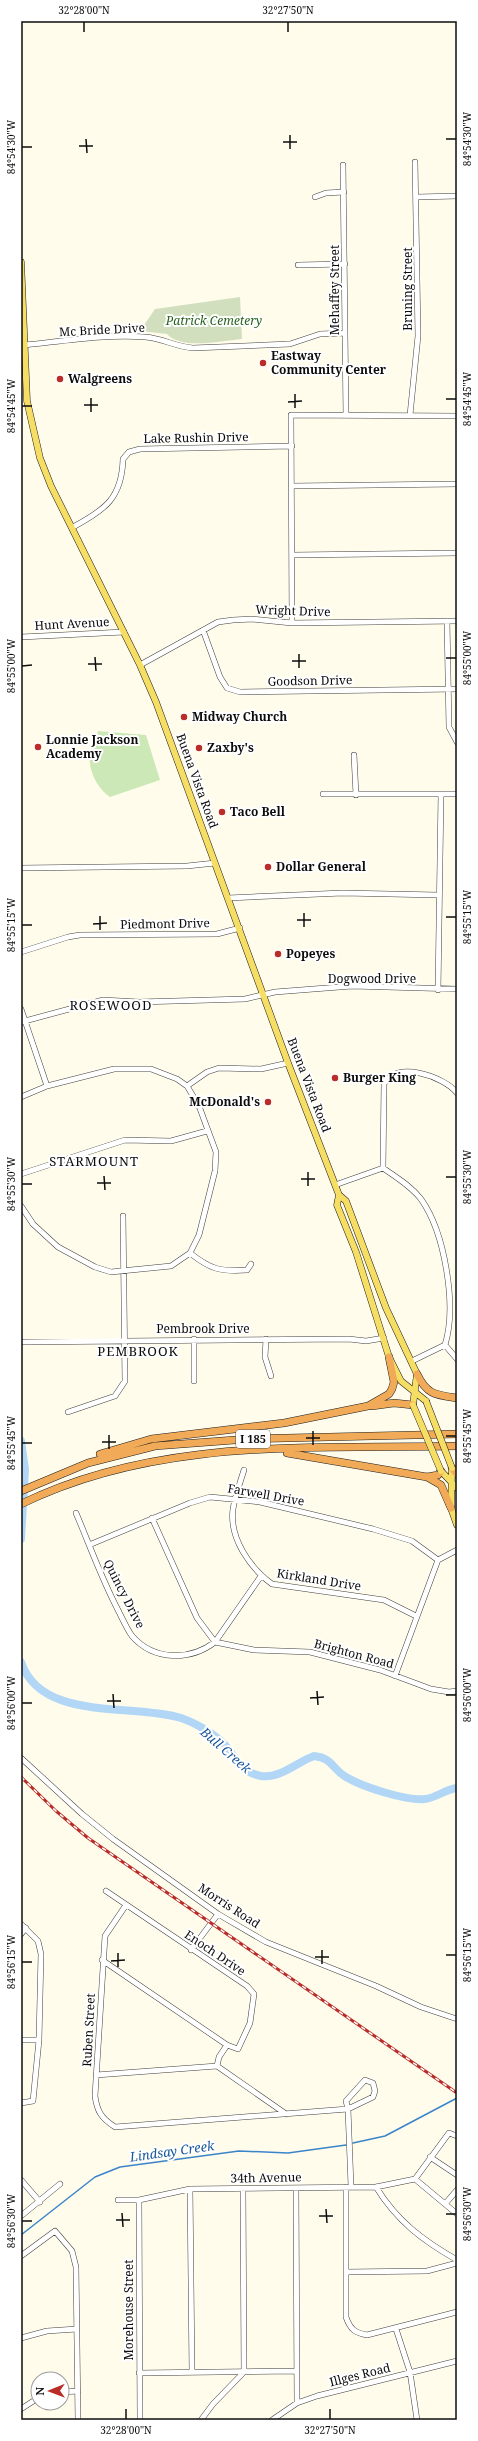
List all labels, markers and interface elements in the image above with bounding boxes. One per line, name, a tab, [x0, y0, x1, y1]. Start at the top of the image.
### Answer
text: 32°28'00"N	[58, 3, 110, 17]
text: 32°27'50"N	[262, 3, 314, 17]
text: 84°54'30"W	[460, 111, 474, 166]
text: 84°54'30"W	[4, 119, 18, 174]
street label: Mehaffey Street	[326, 245, 343, 335]
street label: Bruning Street	[399, 247, 416, 331]
park label: Patrick Cemetery	[165, 312, 262, 329]
street label: Mc Bride Drive	[59, 319, 145, 340]
place label: Eastway Community Center	[271, 347, 387, 378]
marker: Eastway Community Center	[258, 358, 268, 368]
place label: Walgreens	[68, 370, 132, 387]
text: 84°54'45"W	[460, 371, 474, 426]
marker: Walgreens	[55, 374, 65, 384]
text: 84°54'45"W	[4, 378, 18, 433]
street label: Lake Rushin Drive	[143, 428, 249, 447]
street label: Wright Drive	[255, 601, 331, 620]
street label: Hunt Avenue	[34, 613, 110, 634]
text: 84°55'00"W	[460, 630, 474, 685]
text: 84°55'00"W	[4, 638, 18, 693]
street label: Goodson Drive	[268, 671, 352, 690]
place label: Midway Church	[192, 708, 287, 725]
marker: Midway Church	[179, 712, 189, 722]
place label: Lonnie Jackson Academy	[46, 731, 139, 762]
street label: Buena Vista Road	[172, 731, 223, 831]
place label: Zaxby's	[207, 739, 254, 756]
marker: Lonnie Jackson Academy	[33, 742, 43, 752]
marker: Zaxby's	[194, 743, 204, 753]
place label: Taco Bell	[230, 803, 286, 820]
marker: Taco Bell	[217, 807, 227, 817]
place label: Dollar General	[276, 858, 367, 875]
marker: Dollar General	[263, 862, 273, 872]
text: 84°55'15"W	[460, 889, 474, 944]
text: 84°55'15"W	[4, 897, 18, 952]
street label: Piedmont Drive	[120, 914, 210, 933]
place label: Popeyes	[286, 945, 335, 962]
marker: Popeyes	[273, 949, 283, 959]
street label: Dogwood Drive	[328, 970, 416, 987]
district label: ROSEWOOD	[70, 996, 152, 1014]
street label: Buena Vista Road	[284, 1035, 336, 1135]
place label: Burger King	[343, 1069, 416, 1086]
marker: Burger King	[330, 1073, 340, 1083]
place label: McDonald's	[189, 1093, 260, 1110]
marker: McDonald's	[263, 1097, 273, 1107]
text: 84°55'30"W	[460, 1149, 474, 1204]
district label: STARMOUNT	[49, 1152, 139, 1170]
text: 84°55'30"W	[4, 1156, 18, 1211]
street label: Pembrook Drive	[156, 1320, 250, 1337]
district label: PEMBROOK	[97, 1342, 179, 1360]
text: 84°55'45"W	[460, 1408, 474, 1463]
text: 84°55'45"W	[4, 1415, 18, 1470]
road number: I 185	[236, 1430, 270, 1448]
street label: Farwell Drive	[226, 1479, 306, 1510]
street label: Quincy Drive	[100, 1556, 149, 1631]
street label: Kirkland Drive	[276, 1564, 362, 1595]
street label: Brighton Road	[312, 1635, 397, 1673]
text: 84°56'00"W	[460, 1667, 474, 1722]
text: 84°56'00"W	[4, 1675, 18, 1730]
water label: Bull Creek	[196, 1722, 256, 1777]
street label: Morris Road	[195, 1879, 264, 1932]
street label: Enoch Drive	[181, 1926, 249, 1979]
text: 84°56'15"W	[460, 1927, 474, 1982]
text: 84°56'15"W	[4, 1934, 18, 1989]
street label: Ruben Street	[78, 1993, 99, 2067]
water label: Lindsay Creek	[128, 2136, 216, 2166]
street label: 34th Avenue	[230, 2168, 302, 2187]
text: 84°56'30"W	[460, 2186, 474, 2241]
text: 84°56'30"W	[4, 2193, 18, 2248]
street label: Morehouse Street	[120, 2260, 137, 2360]
street label: Illges Road	[328, 2359, 393, 2390]
north arrow	[30, 2371, 70, 2411]
text: N	[32, 2386, 47, 2396]
text: 32°28'00"N	[100, 2423, 152, 2437]
text: 32°27'50"N	[304, 2423, 356, 2437]

